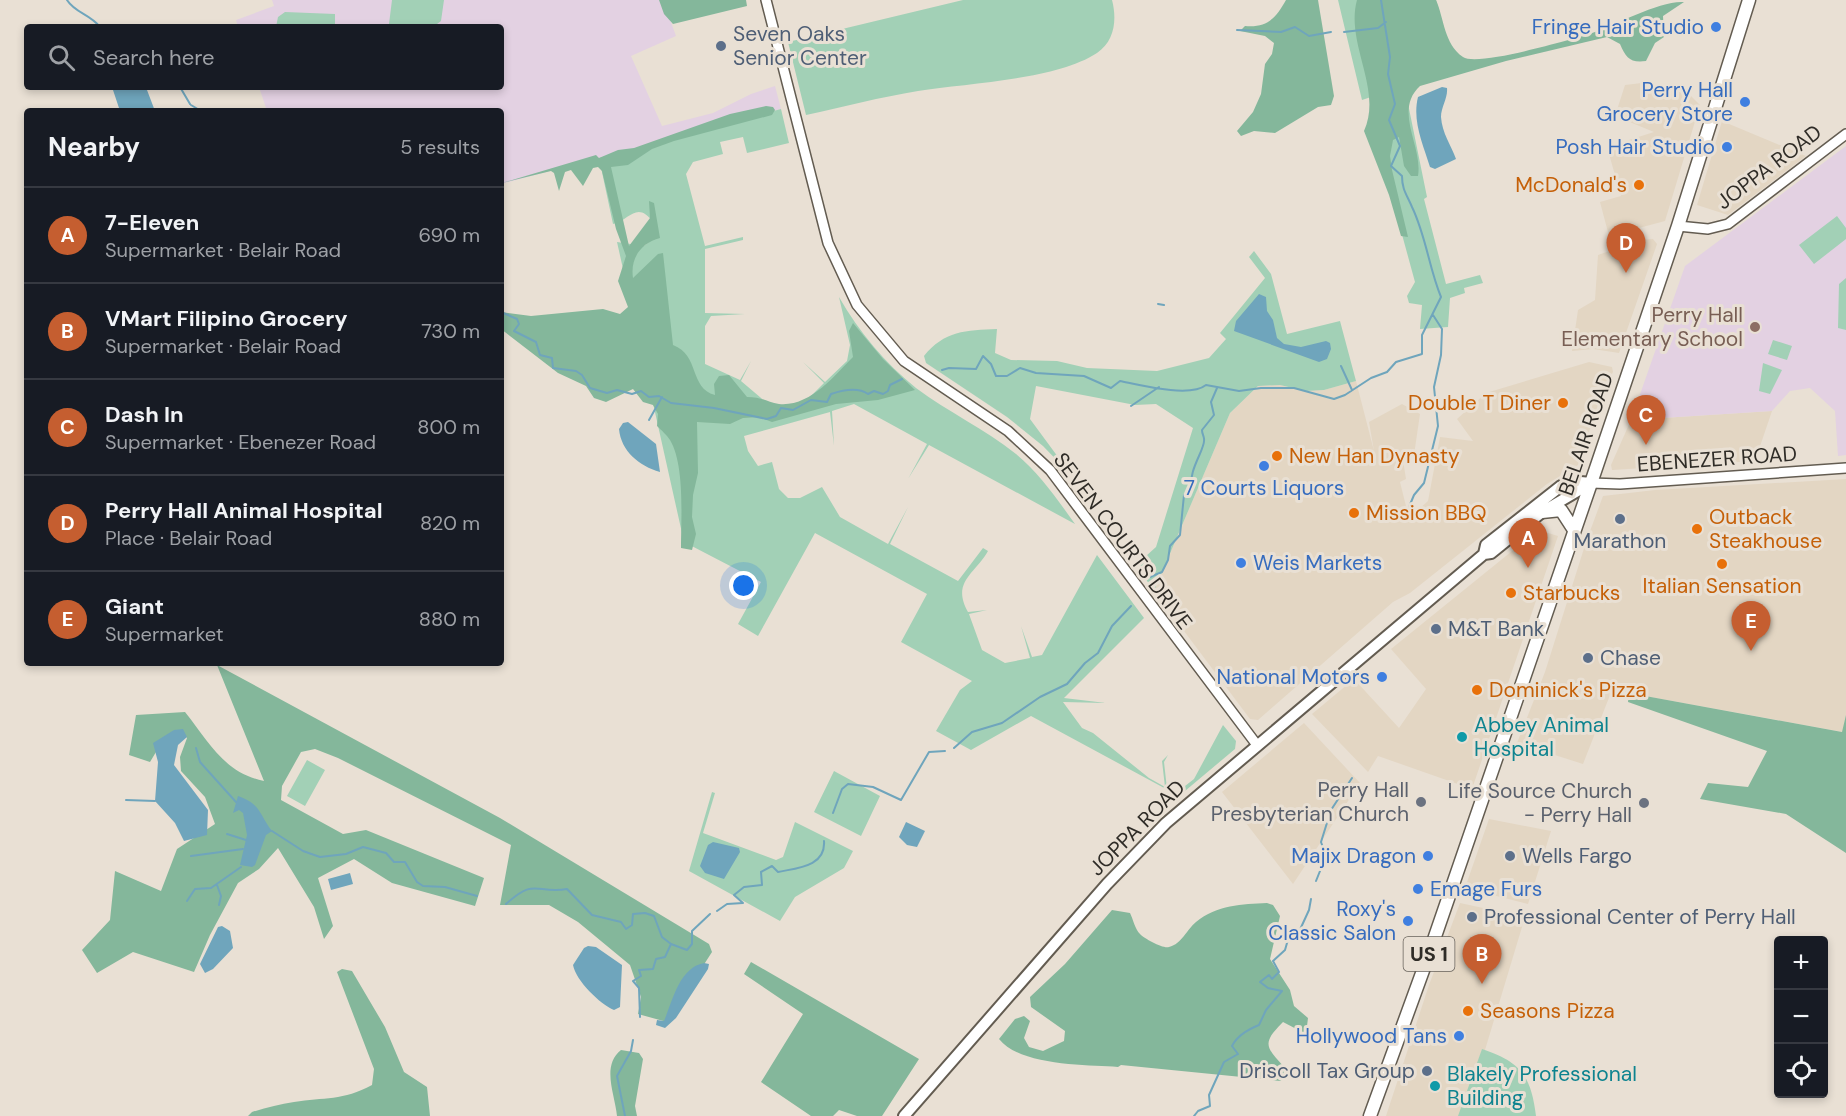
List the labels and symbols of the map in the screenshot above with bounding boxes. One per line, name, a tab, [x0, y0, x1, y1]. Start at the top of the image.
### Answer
place label: Fringe Hair Studio	[1532, 13, 1704, 41]
place label: Seven Oaks Senior Center	[733, 20, 867, 72]
marker: Fringe Hair Studio	[1709, 20, 1723, 34]
marker: Seven Oaks Senior Center	[714, 39, 728, 53]
place label: Perry Hall Grocery Store	[1596, 76, 1733, 128]
marker: Perry Hall Grocery Store	[1738, 95, 1752, 109]
street label: JOPPA ROAD	[1711, 118, 1827, 216]
place label: Posh Hair Studio	[1556, 133, 1715, 161]
marker: Posh Hair Studio	[1720, 140, 1734, 154]
place label: McDonald's	[1515, 171, 1627, 199]
marker: McDonald's	[1632, 178, 1646, 192]
pin: D	[1606, 224, 1646, 273]
place label: Perry Hall Elementary School	[1561, 301, 1743, 353]
marker: Perry Hall Elementary School	[1748, 320, 1762, 334]
street label: BELAIR ROAD	[1552, 369, 1620, 499]
place label: Double T Diner	[1408, 389, 1551, 417]
marker: Double T Diner	[1556, 396, 1570, 410]
pin: C	[1626, 396, 1666, 445]
street label: EBENEZER ROAD	[1636, 439, 1798, 479]
place label: New Han Dynasty	[1289, 442, 1460, 470]
street label: SEVEN COURTS DRIVE	[1047, 447, 1199, 635]
marker: New Han Dynasty	[1270, 449, 1284, 463]
marker: 7 Courts Liquors	[1257, 459, 1271, 473]
place label: 7 Courts Liquors	[1184, 474, 1344, 502]
place label: Mission BBQ	[1366, 499, 1487, 527]
place label: Outback Steakhouse	[1709, 503, 1822, 555]
marker: Mission BBQ	[1347, 506, 1361, 520]
marker: Marathon	[1613, 512, 1627, 526]
pin: A	[1508, 518, 1547, 568]
marker: Outback Steakhouse	[1690, 522, 1704, 536]
place label: Marathon	[1574, 527, 1666, 555]
place label: Weis Markets	[1253, 549, 1382, 577]
marker: Weis Markets	[1234, 556, 1248, 570]
marker: Italian Sensation	[1715, 557, 1729, 571]
your location	[729, 571, 758, 600]
place label: Italian Sensation	[1643, 572, 1801, 600]
place label: Starbucks	[1523, 579, 1620, 607]
marker: Starbucks	[1504, 586, 1518, 600]
pin: E	[1732, 602, 1770, 651]
place label: M&T Bank	[1448, 615, 1545, 643]
marker: M&T Bank	[1429, 622, 1443, 636]
place label: Chase	[1600, 644, 1661, 672]
marker: Chase	[1581, 651, 1595, 665]
place label: National Motors	[1216, 663, 1370, 691]
marker: National Motors	[1375, 670, 1389, 684]
place label: Dominick's Pizza	[1489, 676, 1647, 704]
marker: Dominick's Pizza	[1470, 683, 1484, 697]
place label: Abbey Animal Hospital	[1474, 711, 1609, 763]
marker: Abbey Animal Hospital	[1455, 730, 1469, 744]
street label: JOPPA ROAD	[1083, 774, 1191, 882]
place label: Perry Hall Presbyterian Church	[1211, 776, 1409, 828]
place label: Life Source Church - Perry Hall	[1447, 777, 1632, 829]
marker: Perry Hall Presbyterian Church	[1414, 795, 1428, 809]
marker: Life Source Church - Perry Hall	[1637, 796, 1651, 810]
place label: Majix Dragon	[1291, 842, 1416, 870]
place label: Wells Fargo	[1522, 842, 1632, 870]
marker: Majix Dragon	[1421, 849, 1435, 863]
marker: Wells Fargo	[1503, 849, 1517, 863]
place label: Emage Furs	[1430, 875, 1542, 903]
marker: Emage Furs	[1411, 882, 1425, 896]
place label: Roxy's Classic Salon	[1268, 895, 1396, 947]
place label: Professional Center of Perry Hall	[1484, 903, 1796, 931]
marker: Professional Center of Perry Hall	[1465, 910, 1479, 924]
marker: Roxy's Classic Salon	[1401, 914, 1415, 928]
pin: B	[1462, 934, 1502, 984]
road number: US 1	[1404, 937, 1454, 971]
place label: Seasons Pizza	[1480, 997, 1615, 1025]
marker: Seasons Pizza	[1461, 1004, 1475, 1018]
place label: Hollywood Tans	[1296, 1022, 1447, 1050]
marker: Hollywood Tans	[1452, 1029, 1466, 1043]
place label: Driscoll Tax Group	[1239, 1057, 1415, 1085]
place label: Blakely Professional Building	[1447, 1060, 1637, 1112]
marker: Driscoll Tax Group	[1420, 1064, 1434, 1078]
marker: Blakely Professional Building	[1428, 1079, 1442, 1093]

